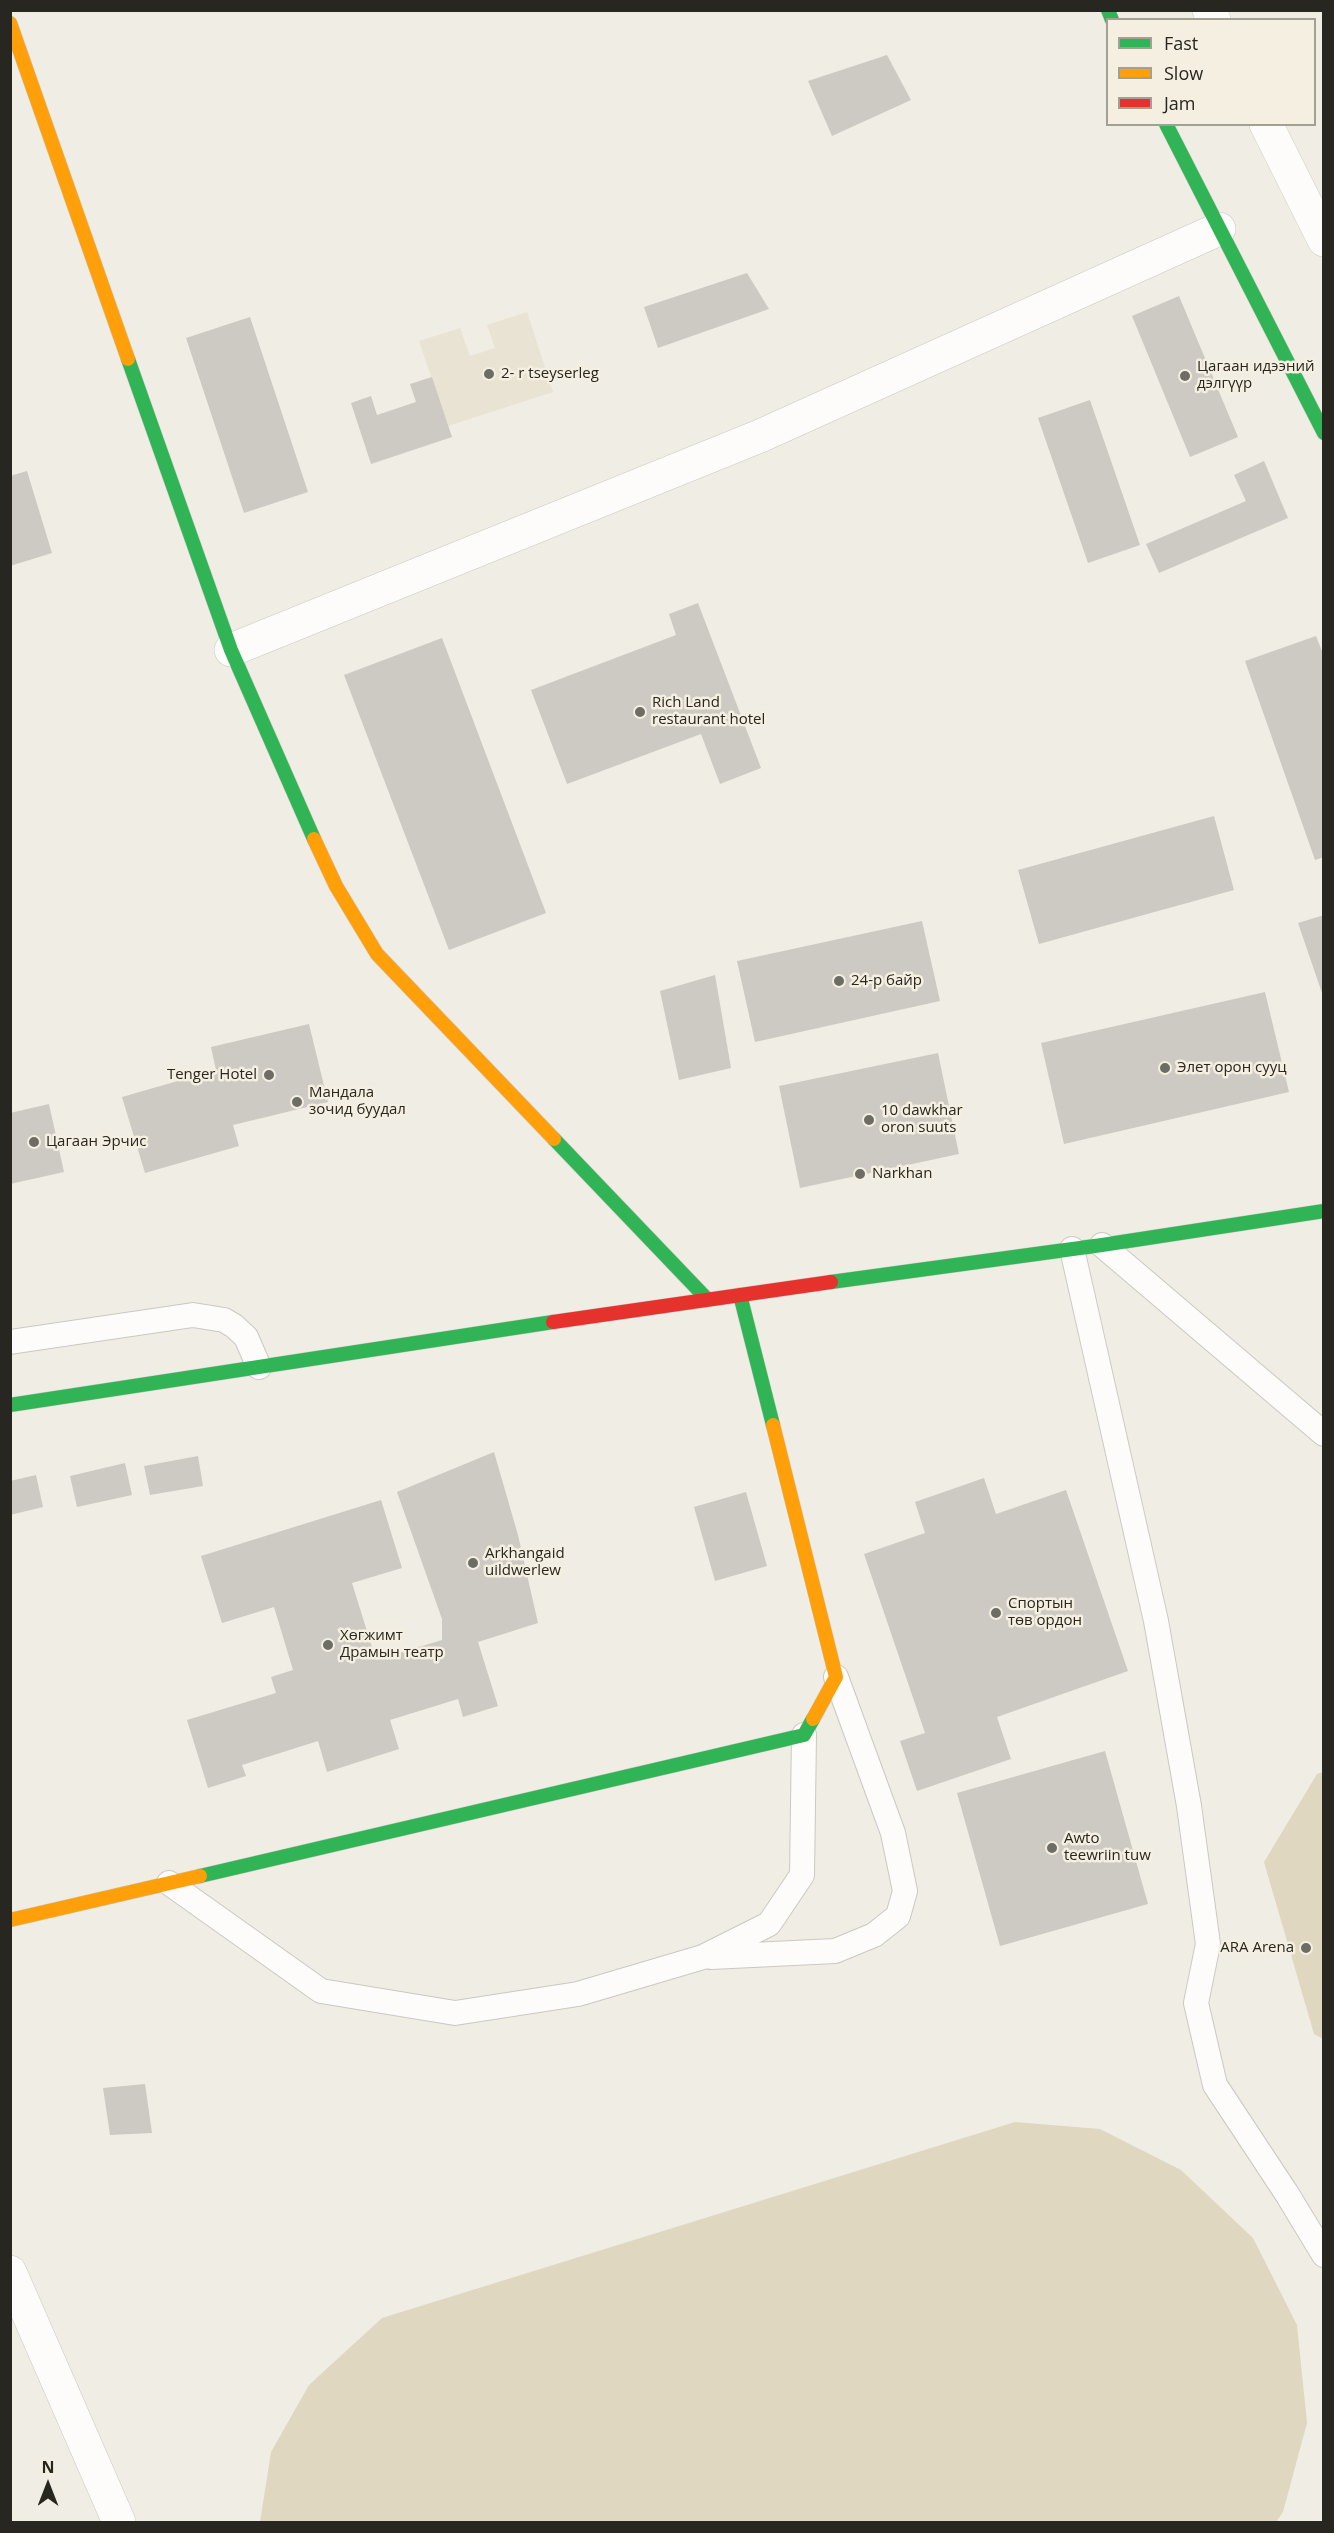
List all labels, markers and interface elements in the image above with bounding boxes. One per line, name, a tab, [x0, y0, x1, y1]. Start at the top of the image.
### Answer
legend	[1106, 18, 1316, 126]
text: Fast	[1164, 31, 1198, 55]
text: Slow	[1164, 61, 1203, 85]
text: Jam	[1164, 91, 1196, 115]
place label: Цагаан идээний дэлгүүр	[1197, 358, 1314, 393]
place label: 2- r tseyserleg	[501, 365, 599, 383]
marker: 2- r tseyserleg	[482, 367, 496, 381]
marker: Цагаан идээний дэлгүүр	[1178, 369, 1192, 383]
place label: Rich Land restaurant hotel	[652, 694, 765, 729]
marker: Rich Land restaurant hotel	[633, 705, 647, 719]
place label: 24-р байр	[851, 972, 922, 990]
marker: 24-р байр	[832, 974, 846, 988]
place label: Элет орон сууц	[1177, 1059, 1287, 1077]
marker: Элет орон сууц	[1158, 1061, 1172, 1075]
place label: Tenger Hotel	[167, 1066, 257, 1084]
marker: Tenger Hotel	[262, 1068, 276, 1082]
place label: Мандала зочид буудал	[309, 1084, 406, 1119]
marker: Мандала зочид буудал	[290, 1095, 304, 1109]
place label: 10 dawkhar oron suuts	[881, 1102, 963, 1137]
marker: 10 dawkhar oron suuts	[862, 1113, 876, 1127]
place label: Цагаан Эрчис	[46, 1133, 146, 1151]
marker: Цагаан Эрчис	[27, 1135, 41, 1149]
place label: Narkhan	[872, 1165, 932, 1183]
marker: Narkhan	[853, 1167, 867, 1181]
place label: Arkhangaid uildwerlew	[485, 1545, 565, 1580]
marker: Arkhangaid uildwerlew	[466, 1556, 480, 1570]
place label: Спортын төв ордон	[1008, 1595, 1082, 1630]
marker: Спортын төв ордон	[989, 1606, 1003, 1620]
place label: Хөгжимт Драмын театр	[340, 1627, 444, 1662]
marker: Хөгжимт Драмын театр	[321, 1638, 335, 1652]
place label: Awto teewriin tuw	[1064, 1830, 1151, 1865]
marker: Awto teewriin tuw	[1045, 1841, 1059, 1855]
place label: ARA Arena	[1220, 1939, 1294, 1957]
marker: ARA Arena	[1299, 1941, 1313, 1955]
north arrow	[18, 2455, 78, 2515]
text: N	[41, 2456, 55, 2478]

